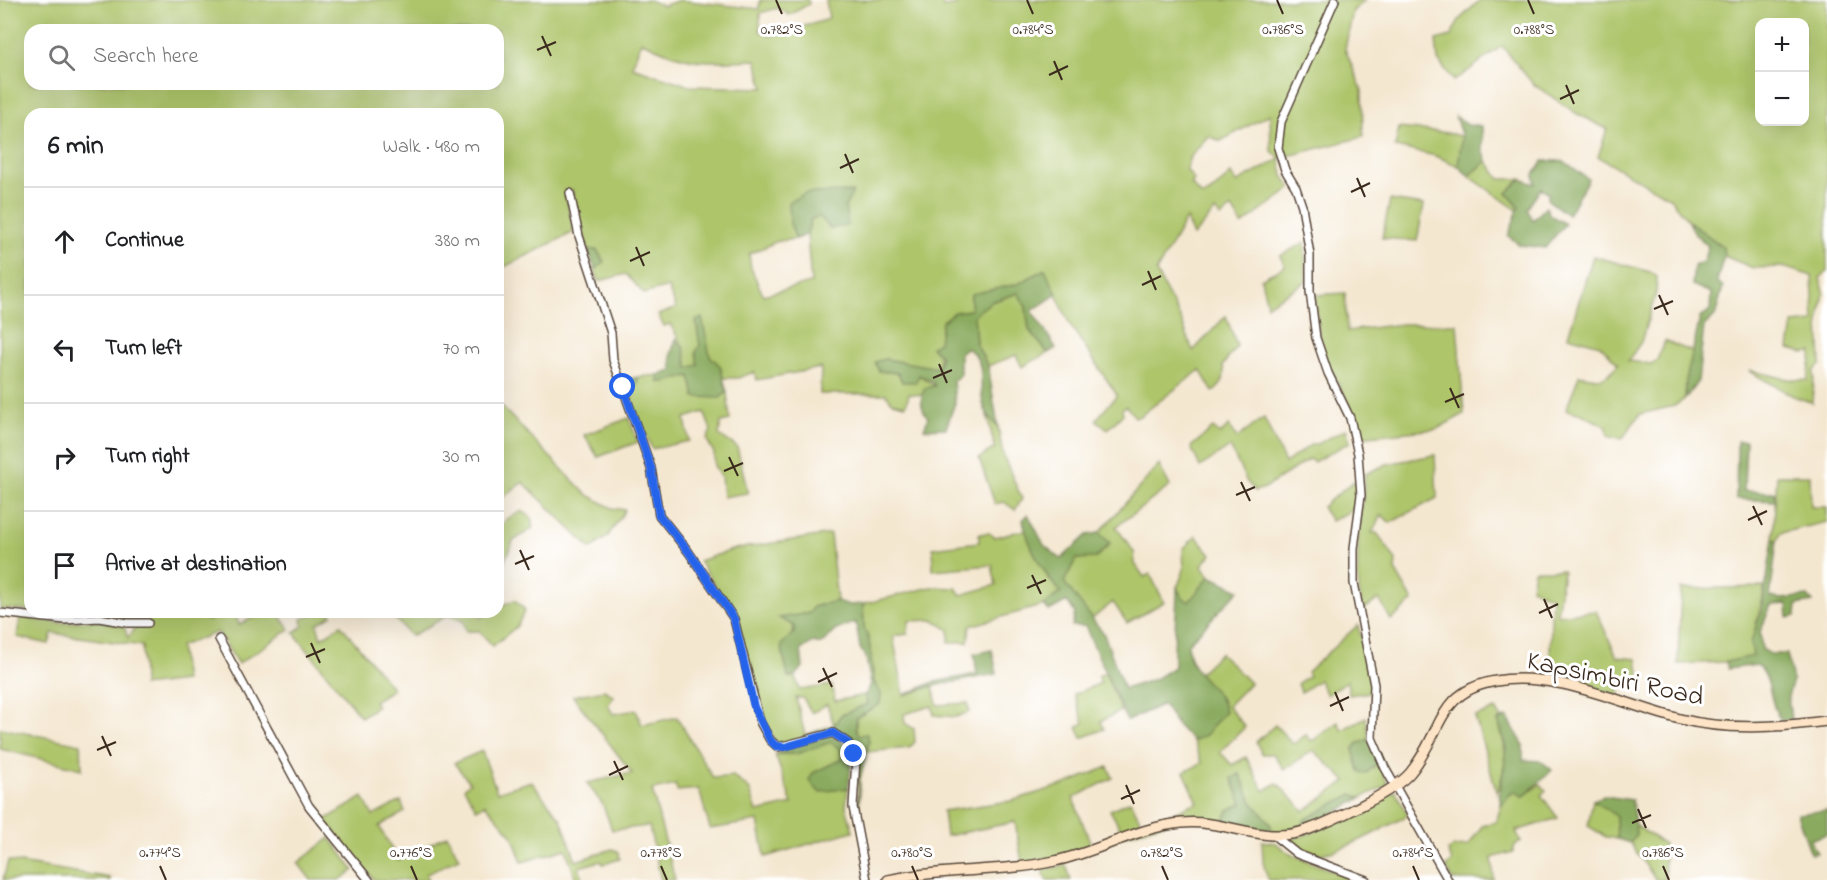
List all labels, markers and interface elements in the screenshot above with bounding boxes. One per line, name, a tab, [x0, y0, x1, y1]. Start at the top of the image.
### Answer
map controls	[1755, 18, 1809, 126]
button: +	[1755, 18, 1809, 72]
text: 0.782°S	[761, 19, 804, 41]
text: 0.784°S	[1012, 19, 1054, 41]
text: 0.786°S	[1262, 19, 1304, 41]
text: 0.788°S	[1514, 19, 1555, 41]
search box	[24, 24, 504, 90]
icon: search	[45, 41, 78, 74]
text: Search here	[93, 41, 198, 73]
button: −	[1755, 72, 1809, 126]
text: 6 min	[48, 128, 104, 166]
text: Walk · 480 m	[382, 133, 480, 162]
icon: ahead	[48, 225, 81, 258]
text: Continue	[105, 225, 184, 257]
text: 380 m	[435, 227, 480, 256]
icon: left	[48, 333, 81, 366]
text: Turn left	[105, 333, 182, 365]
text: 70 m	[443, 335, 480, 364]
route start	[609, 373, 635, 399]
icon: right	[48, 441, 81, 474]
text: Turn right	[105, 441, 190, 473]
text: 30 m	[443, 443, 480, 472]
icon: arrive	[48, 549, 81, 582]
text: Arrive at destination	[105, 549, 287, 581]
street label: Kapsimbiri Road	[1523, 642, 1707, 718]
route end	[840, 740, 866, 766]
text: 0.774°S	[139, 842, 181, 864]
text: 0.776°S	[390, 842, 432, 864]
text: 0.778°S	[640, 842, 682, 864]
text: 0.780°S	[891, 842, 933, 864]
text: 0.782°S	[1141, 842, 1184, 864]
text: 0.784°S	[1392, 842, 1434, 864]
text: 0.786°S	[1642, 842, 1684, 864]

